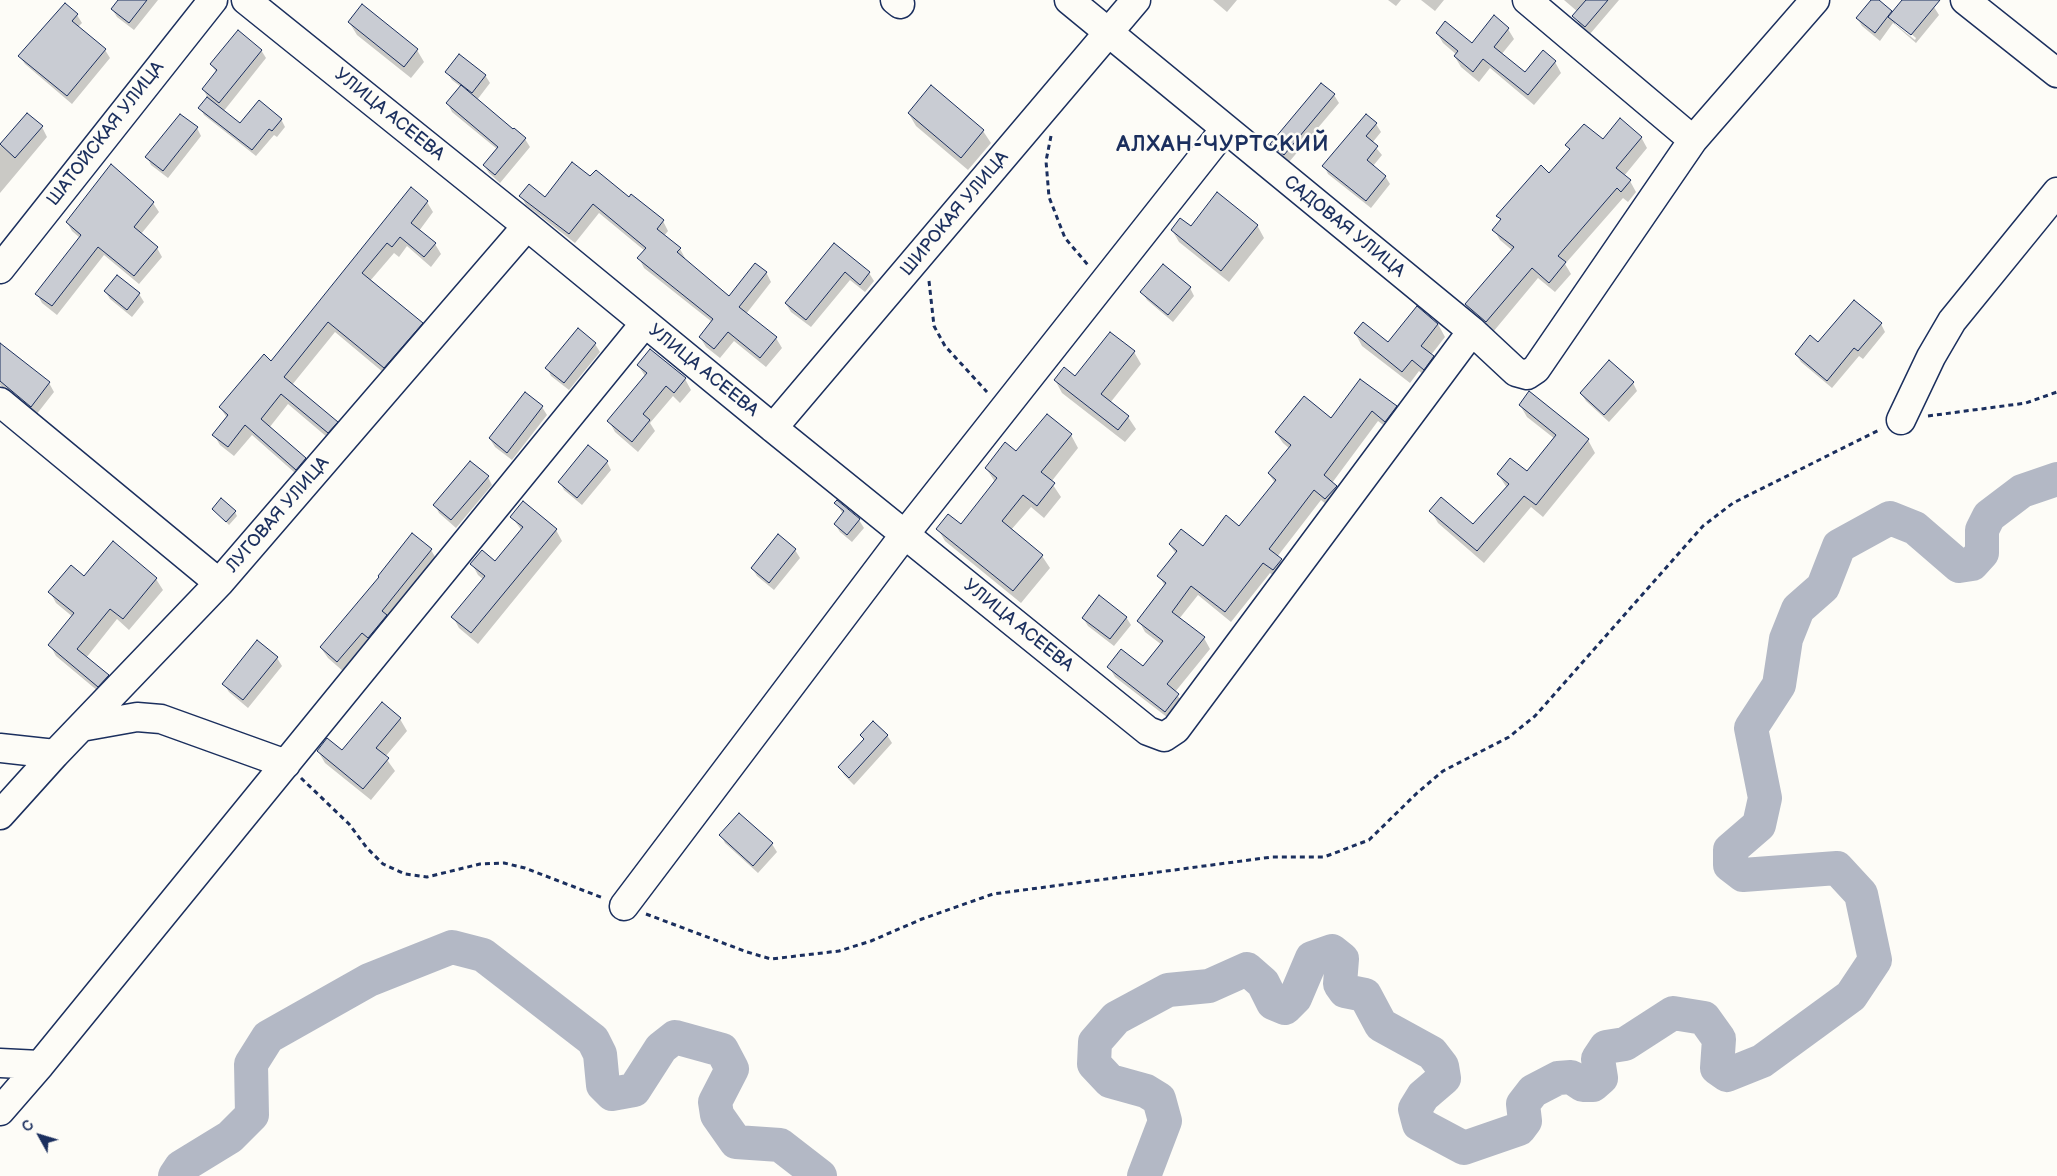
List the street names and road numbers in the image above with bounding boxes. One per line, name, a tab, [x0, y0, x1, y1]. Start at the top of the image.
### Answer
street label: ШАТОЙСКАЯ УЛИЦА	[43, 57, 169, 211]
street label: УЛИЦА АСЕЕВА	[330, 64, 448, 166]
street label: ШИРОКАЯ УЛИЦА	[897, 147, 1013, 281]
street label: САДОВАЯ УЛИЦА	[1279, 172, 1409, 282]
street label: УЛИЦА АСЕЕВА	[644, 320, 762, 422]
street label: ЛУГОВАЯ УЛИЦА	[222, 453, 334, 577]
street label: УЛИЦА АСЕЕВА	[959, 575, 1077, 677]

